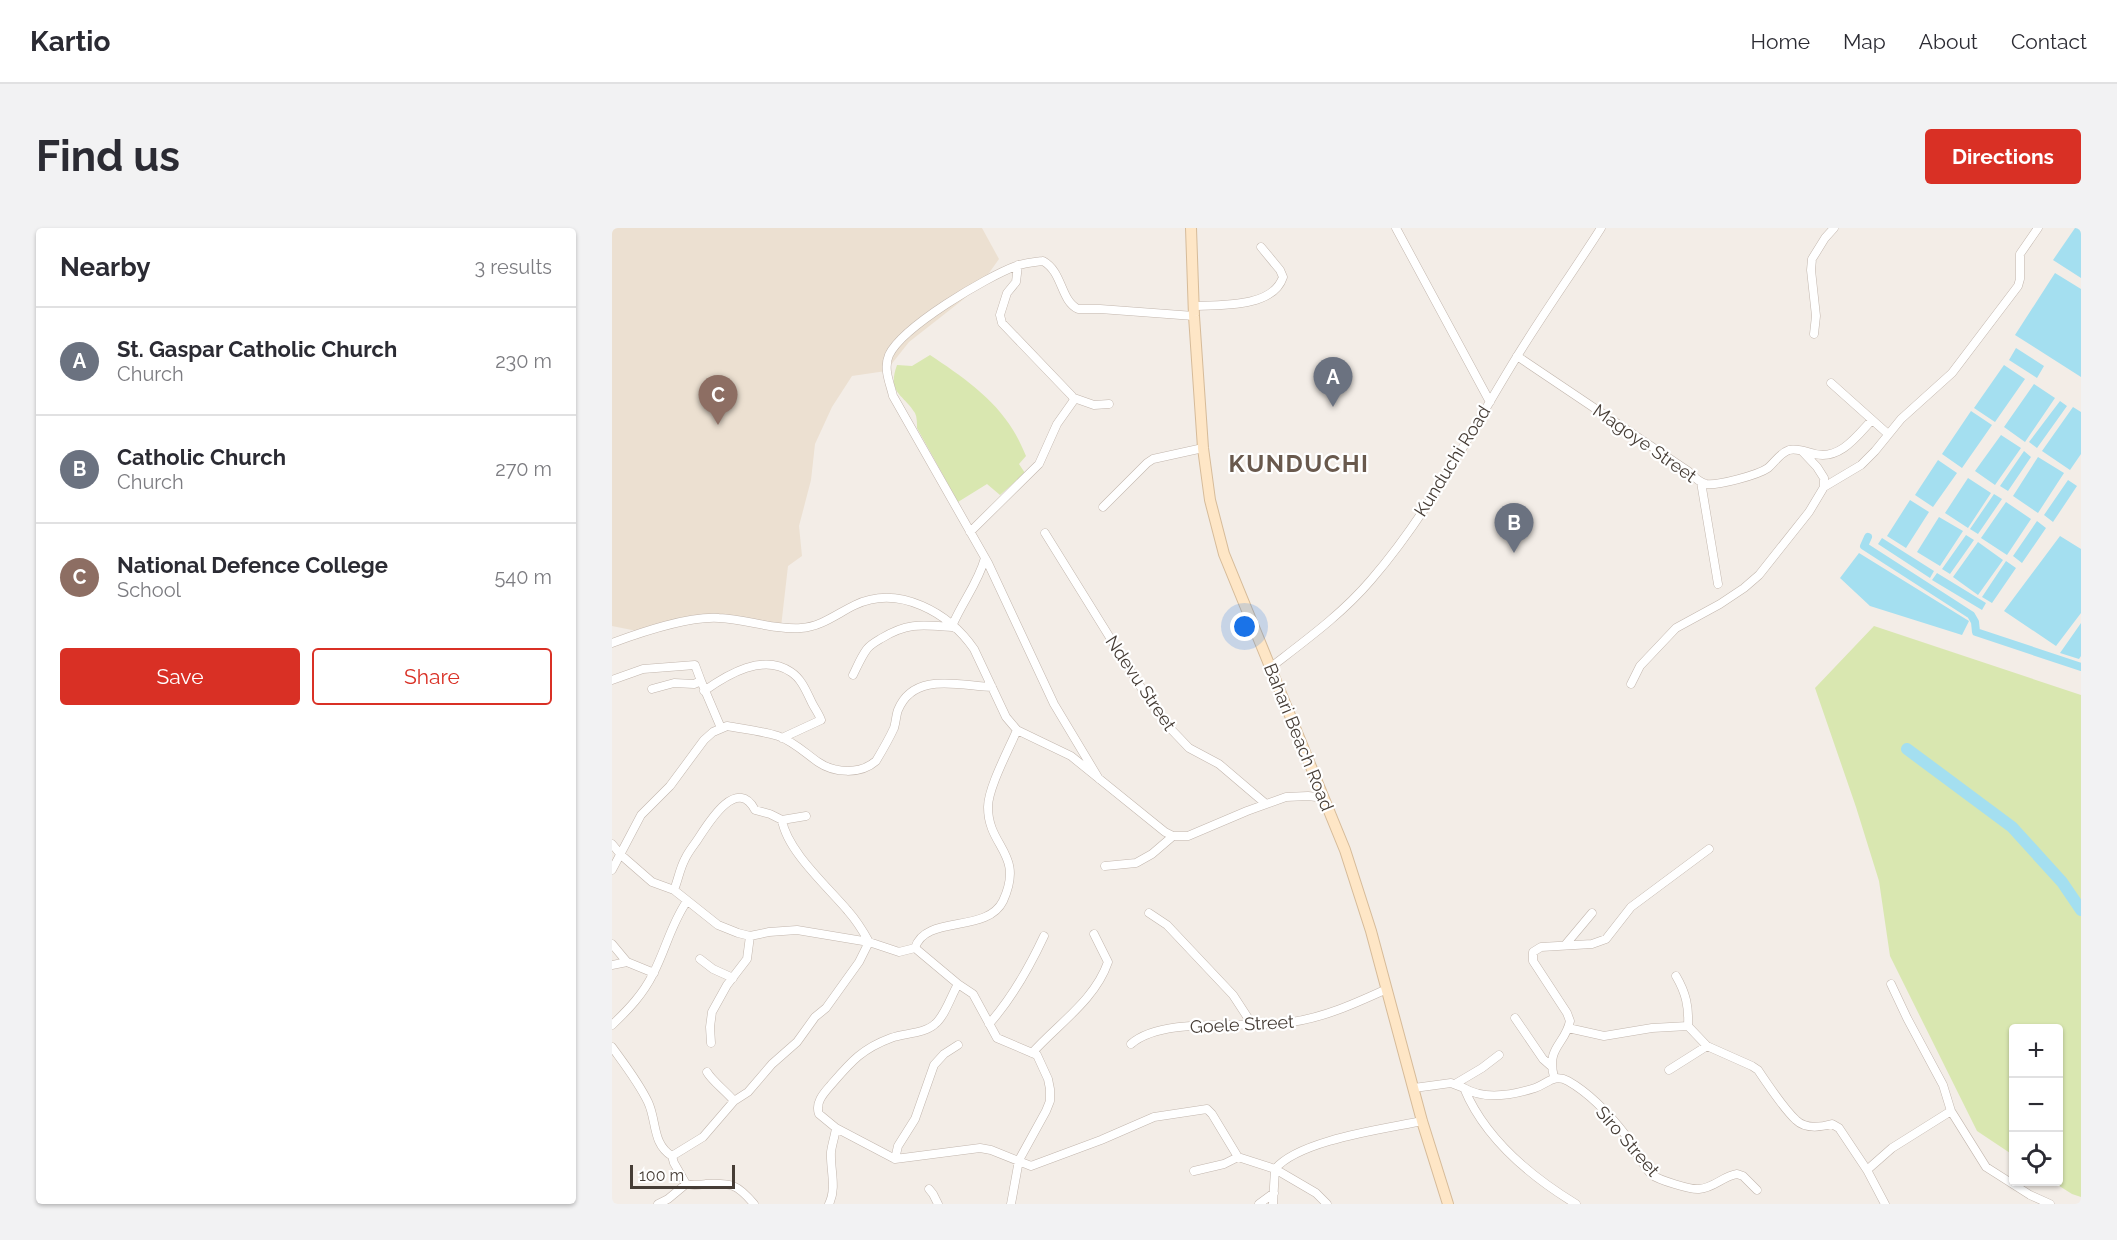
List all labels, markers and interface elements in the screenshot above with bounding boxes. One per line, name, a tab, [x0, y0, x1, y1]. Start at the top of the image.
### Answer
text: Kartio	[30, 25, 110, 58]
text: Home	[1751, 29, 1810, 54]
text: Map	[1843, 29, 1886, 54]
text: About	[1919, 29, 1978, 54]
text: Contact	[2011, 29, 2087, 54]
button: Directions	[1925, 129, 2081, 184]
text: Find us	[36, 132, 180, 181]
text: Nearby	[60, 252, 150, 282]
text: 3 results	[474, 255, 552, 279]
text: St. Gaspar Catholic Church	[117, 336, 397, 362]
text: A	[73, 349, 86, 373]
text: 230 m	[495, 349, 552, 373]
pin: A	[1314, 358, 1352, 407]
text: Church	[117, 362, 184, 386]
pin: C	[698, 376, 738, 425]
street label: Magoye Street	[1589, 400, 1701, 486]
street label: Kunduchi Road	[1410, 402, 1494, 520]
text: Catholic Church	[117, 444, 286, 470]
district label: KUNDUCHI	[1229, 449, 1369, 478]
text: B	[73, 457, 86, 481]
text: 270 m	[495, 457, 552, 481]
text: Church	[117, 470, 184, 494]
pin: B	[1494, 504, 1534, 553]
text: National Defence College	[117, 552, 388, 578]
text: C	[73, 565, 86, 589]
text: 540 m	[494, 565, 552, 589]
text: School	[117, 578, 181, 602]
your location	[1230, 612, 1259, 641]
street label: Ndevu Street	[1102, 632, 1180, 734]
button: Save	[60, 648, 300, 705]
button: Share	[312, 648, 552, 705]
street label: Bahari Beach Road	[1260, 660, 1338, 814]
street label: Goele Street	[1189, 1011, 1295, 1037]
map controls	[2009, 1024, 2063, 1186]
button: +	[2009, 1024, 2063, 1078]
button: −	[2009, 1078, 2063, 1132]
street label: Siro Street	[1592, 1102, 1664, 1180]
button: locate	[2009, 1132, 2063, 1186]
scale bar	[630, 1162, 735, 1190]
text: 100 m	[639, 1166, 684, 1185]

